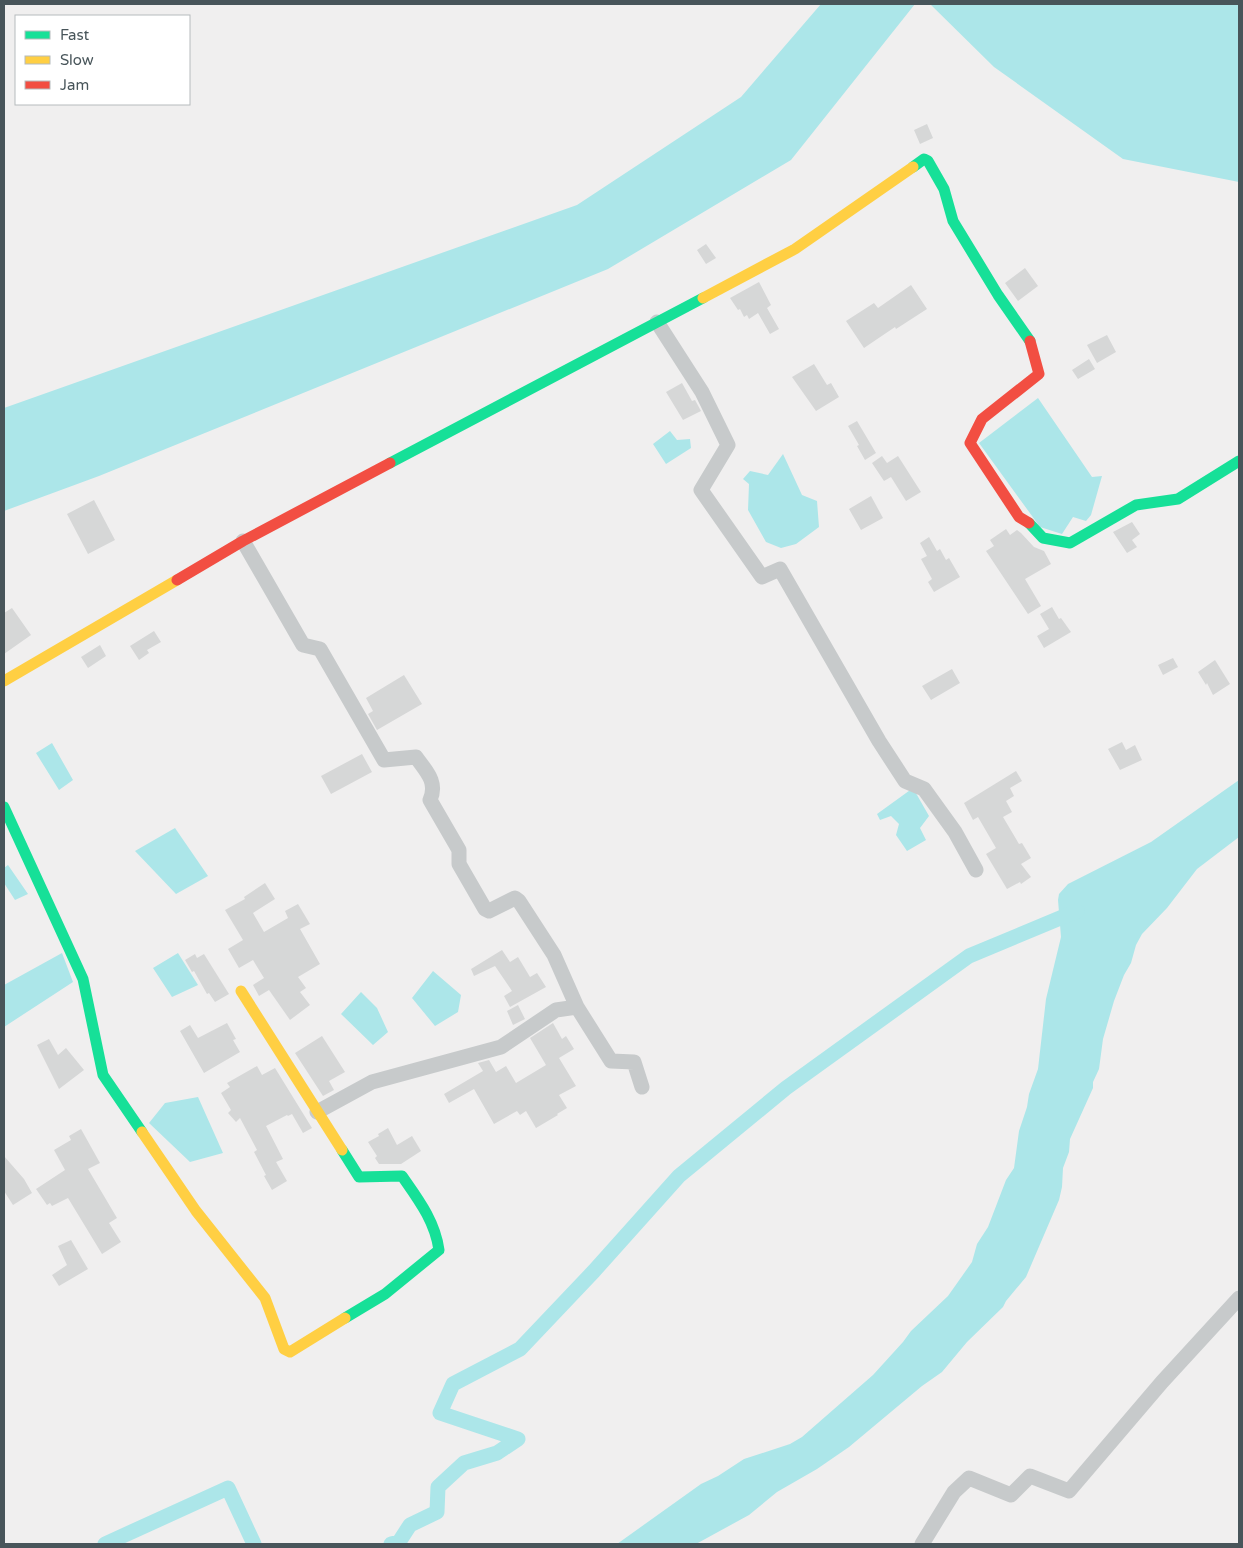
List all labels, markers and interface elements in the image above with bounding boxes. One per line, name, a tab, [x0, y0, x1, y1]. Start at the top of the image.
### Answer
legend	[15, 15, 190, 105]
text: Fast	[60, 26, 90, 44]
text: Slow	[60, 51, 94, 69]
text: Jam	[60, 76, 89, 94]

